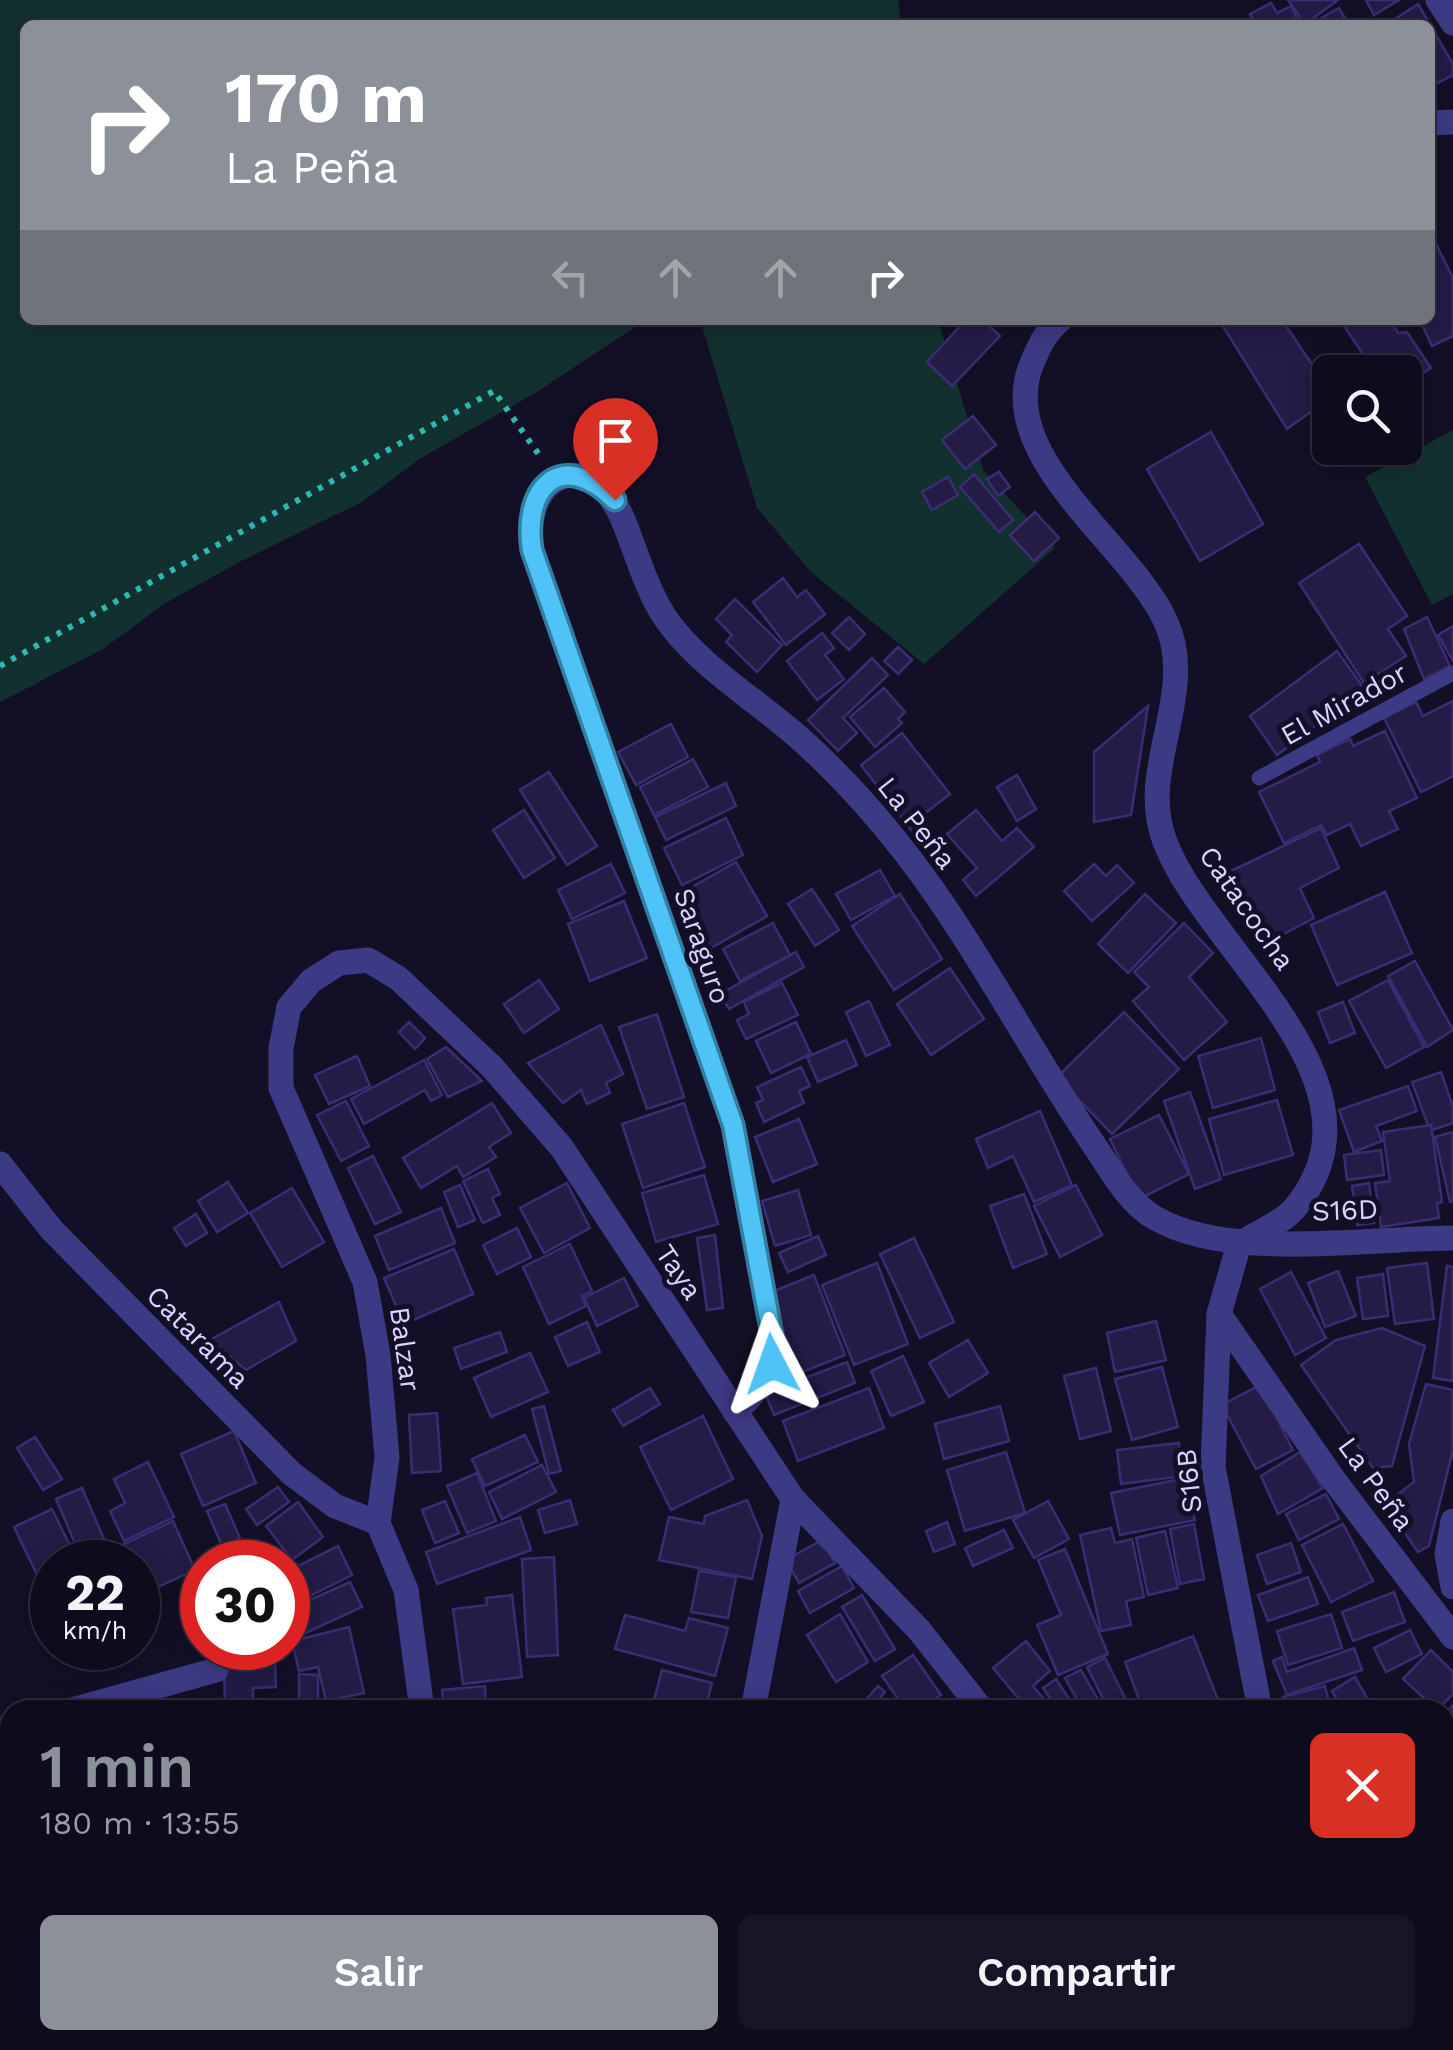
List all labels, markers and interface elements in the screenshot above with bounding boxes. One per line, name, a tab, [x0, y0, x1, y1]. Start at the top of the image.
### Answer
text: 170 m	[225, 57, 427, 139]
icon: right	[60, 60, 190, 190]
text: La Peña	[225, 141, 398, 194]
icon: left	[543, 250, 598, 305]
icon: ahead	[648, 250, 703, 305]
icon: ahead	[753, 250, 808, 305]
icon: right	[858, 250, 913, 305]
map controls	[1312, 355, 1422, 465]
button: search	[1312, 355, 1422, 465]
pin	[573, 398, 658, 501]
icon: arrive	[588, 413, 643, 468]
street label: El Mirador	[1275, 656, 1413, 752]
street label: La Peña	[871, 770, 963, 876]
street label: Catacocha	[1192, 840, 1302, 976]
street label: Saraguro	[667, 884, 737, 1008]
street label: S16D	[1311, 1192, 1379, 1228]
street label: Taya	[649, 1238, 709, 1306]
street label: Catarama	[140, 1279, 256, 1395]
street label: Balzar	[383, 1305, 427, 1393]
position arrow	[720, 1312, 824, 1416]
street label: La Peña	[1331, 1431, 1421, 1537]
street label: S16B	[1169, 1447, 1209, 1515]
speed limit sign: 30	[180, 1540, 310, 1670]
text: 22	[65, 1563, 125, 1622]
text: km/h	[63, 1616, 127, 1645]
text: 1 min	[40, 1731, 194, 1802]
button: close	[1310, 1733, 1415, 1838]
text: 180 m · 13:55	[40, 1804, 240, 1842]
button: Salir	[40, 1915, 718, 2030]
button: Compartir	[738, 1915, 1415, 2030]

